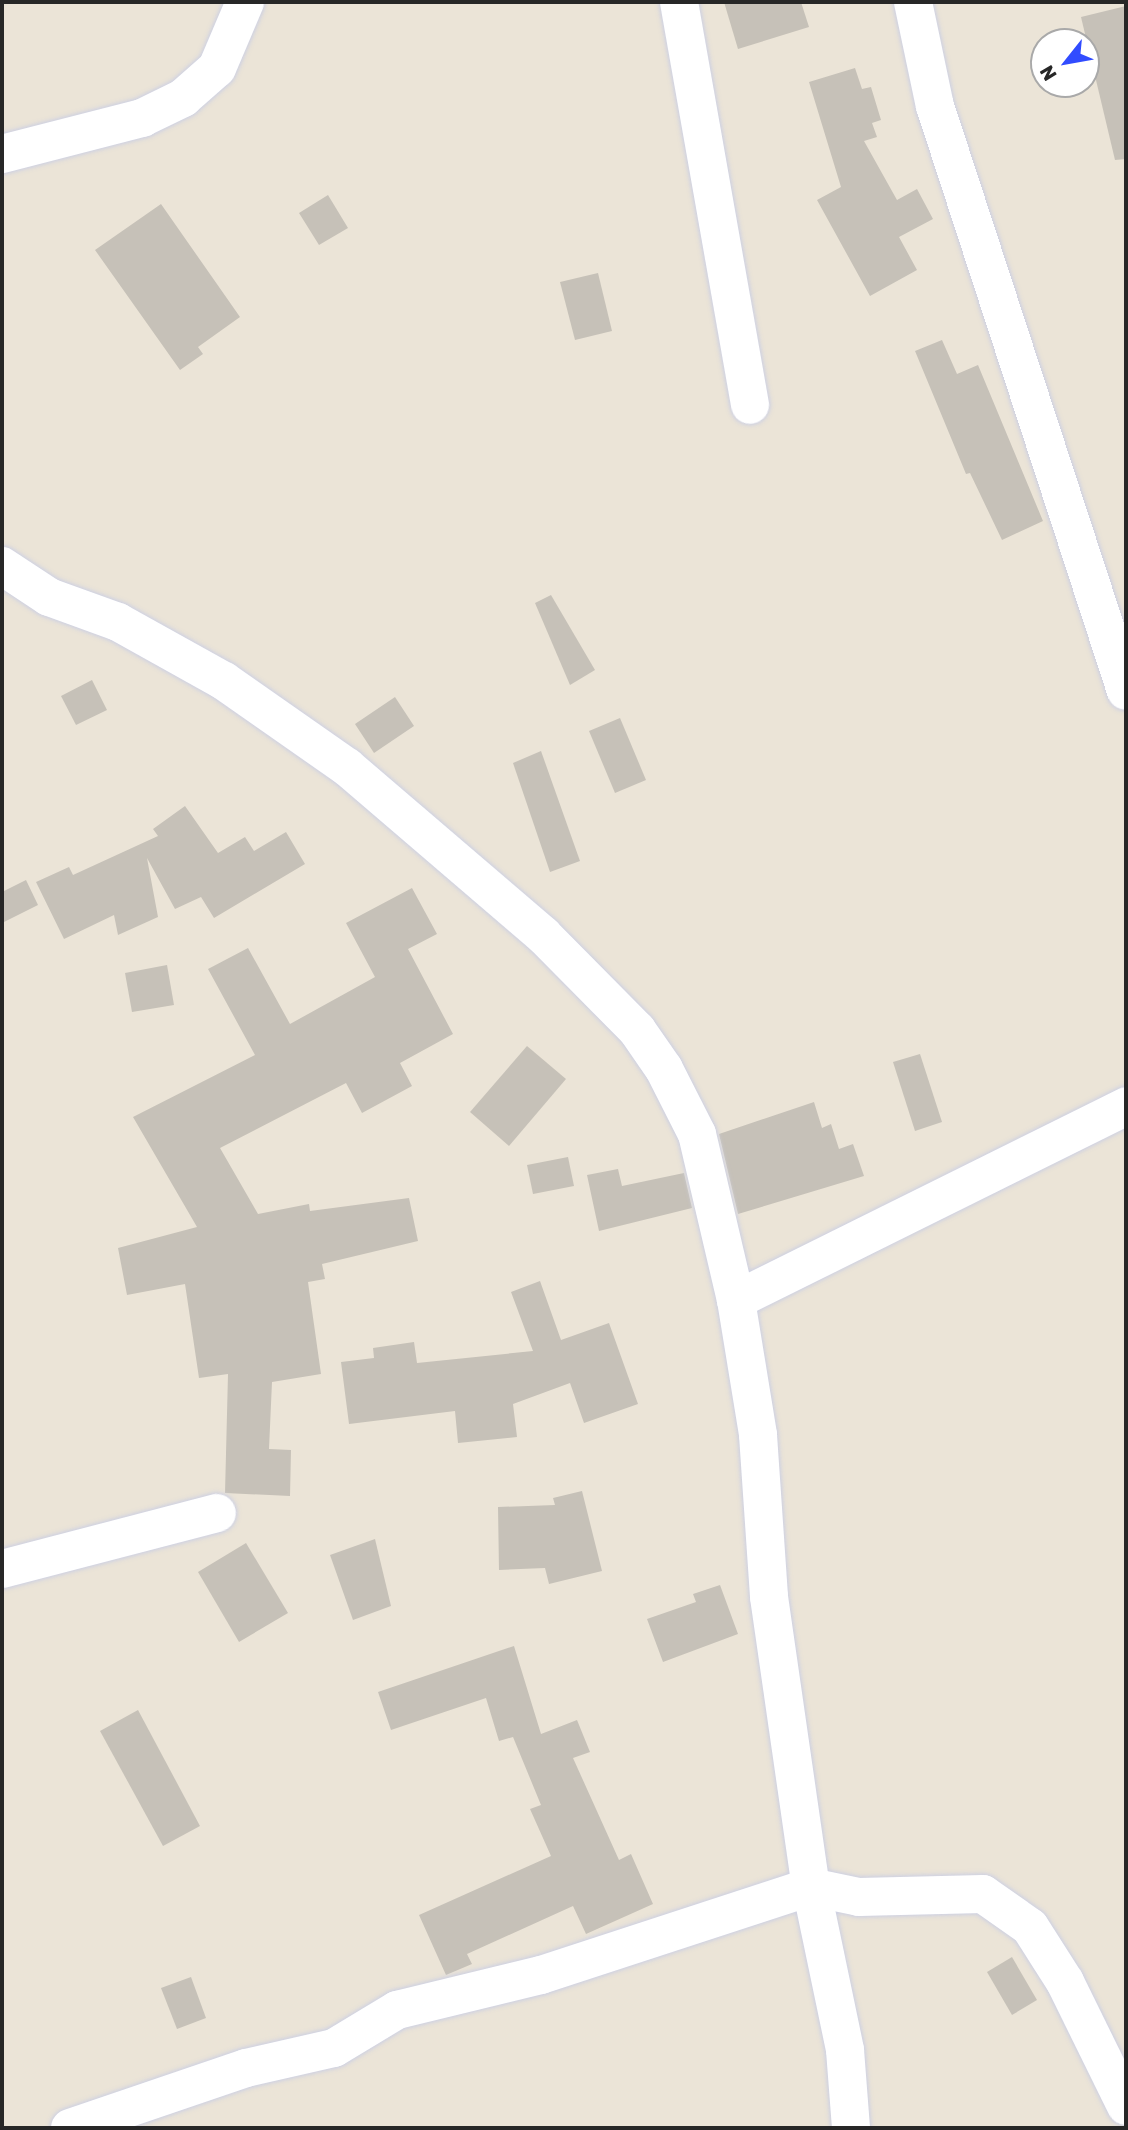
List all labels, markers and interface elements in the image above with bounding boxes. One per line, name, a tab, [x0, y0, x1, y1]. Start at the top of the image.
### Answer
north arrow	[1030, 28, 1100, 98]
text: N	[1035, 61, 1062, 85]

